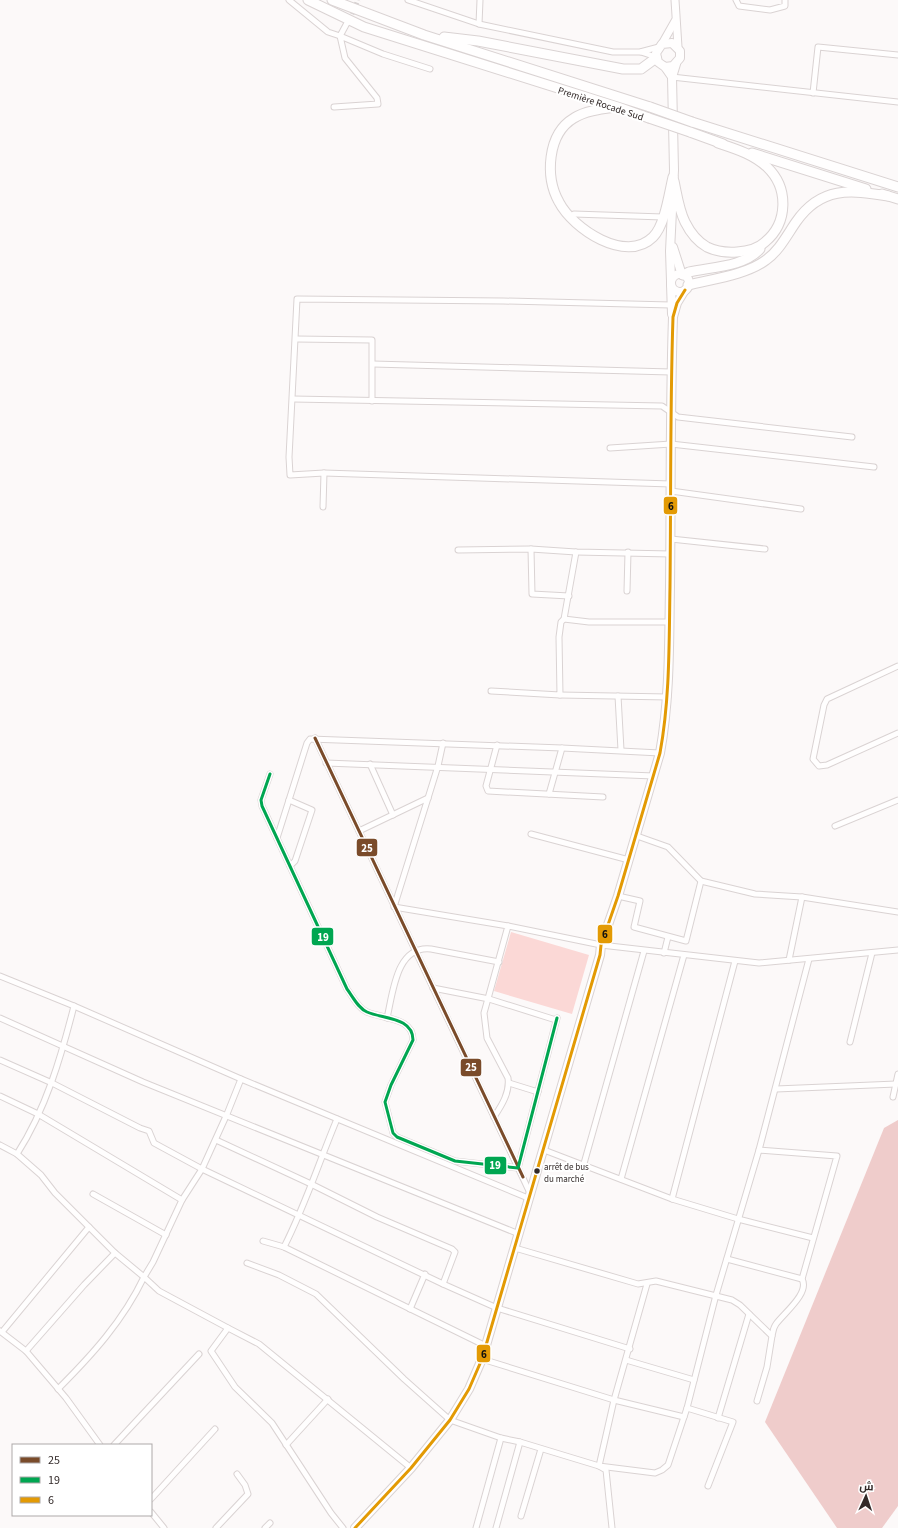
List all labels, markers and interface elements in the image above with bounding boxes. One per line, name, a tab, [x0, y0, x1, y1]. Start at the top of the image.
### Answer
street label: Première Rocade Sud	[556, 83, 645, 124]
line badge: 6	[663, 496, 678, 515]
text: 6	[668, 499, 674, 514]
line badge: 25	[356, 838, 378, 857]
text: 25	[361, 841, 373, 856]
line badge: 6	[597, 924, 613, 944]
line badge: 19	[311, 927, 334, 946]
text: 6	[602, 927, 608, 942]
text: 19	[317, 930, 329, 945]
line badge: 25	[460, 1058, 482, 1077]
text: 25	[465, 1060, 477, 1075]
line badge: 19	[484, 1156, 507, 1175]
text: 19	[489, 1158, 501, 1173]
place label: arrêt de bus du marché	[544, 1161, 589, 1186]
marker: arrêt de bus du marché	[532, 1166, 542, 1176]
line badge: 6	[476, 1344, 491, 1363]
text: 6	[481, 1347, 487, 1362]
legend	[12, 1444, 152, 1516]
text: 25	[48, 1452, 60, 1469]
text: 19	[48, 1472, 60, 1489]
north arrow	[846, 1476, 886, 1516]
text: ش	[859, 1479, 874, 1494]
text: 6	[48, 1492, 54, 1509]

